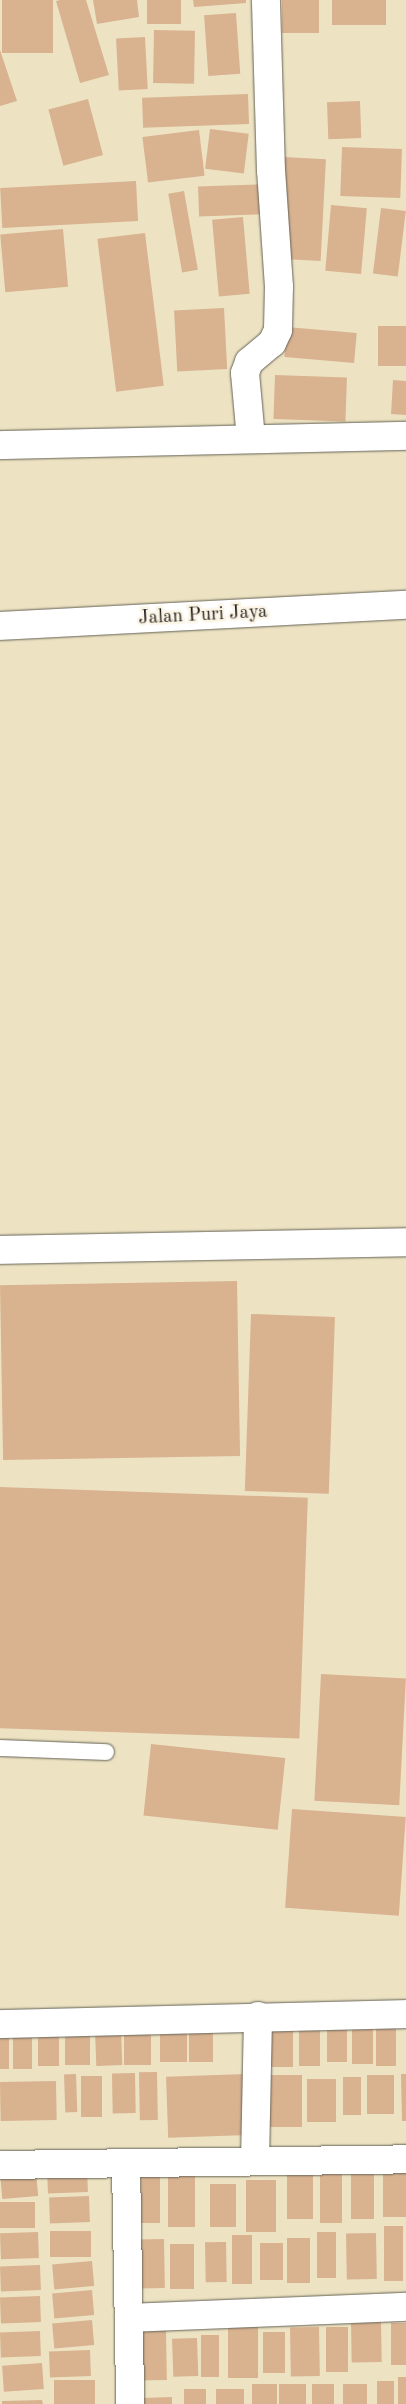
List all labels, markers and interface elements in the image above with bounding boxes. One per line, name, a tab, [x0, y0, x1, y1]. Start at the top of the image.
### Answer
street label: Jalan Puri Jaya	[138, 601, 268, 631]

